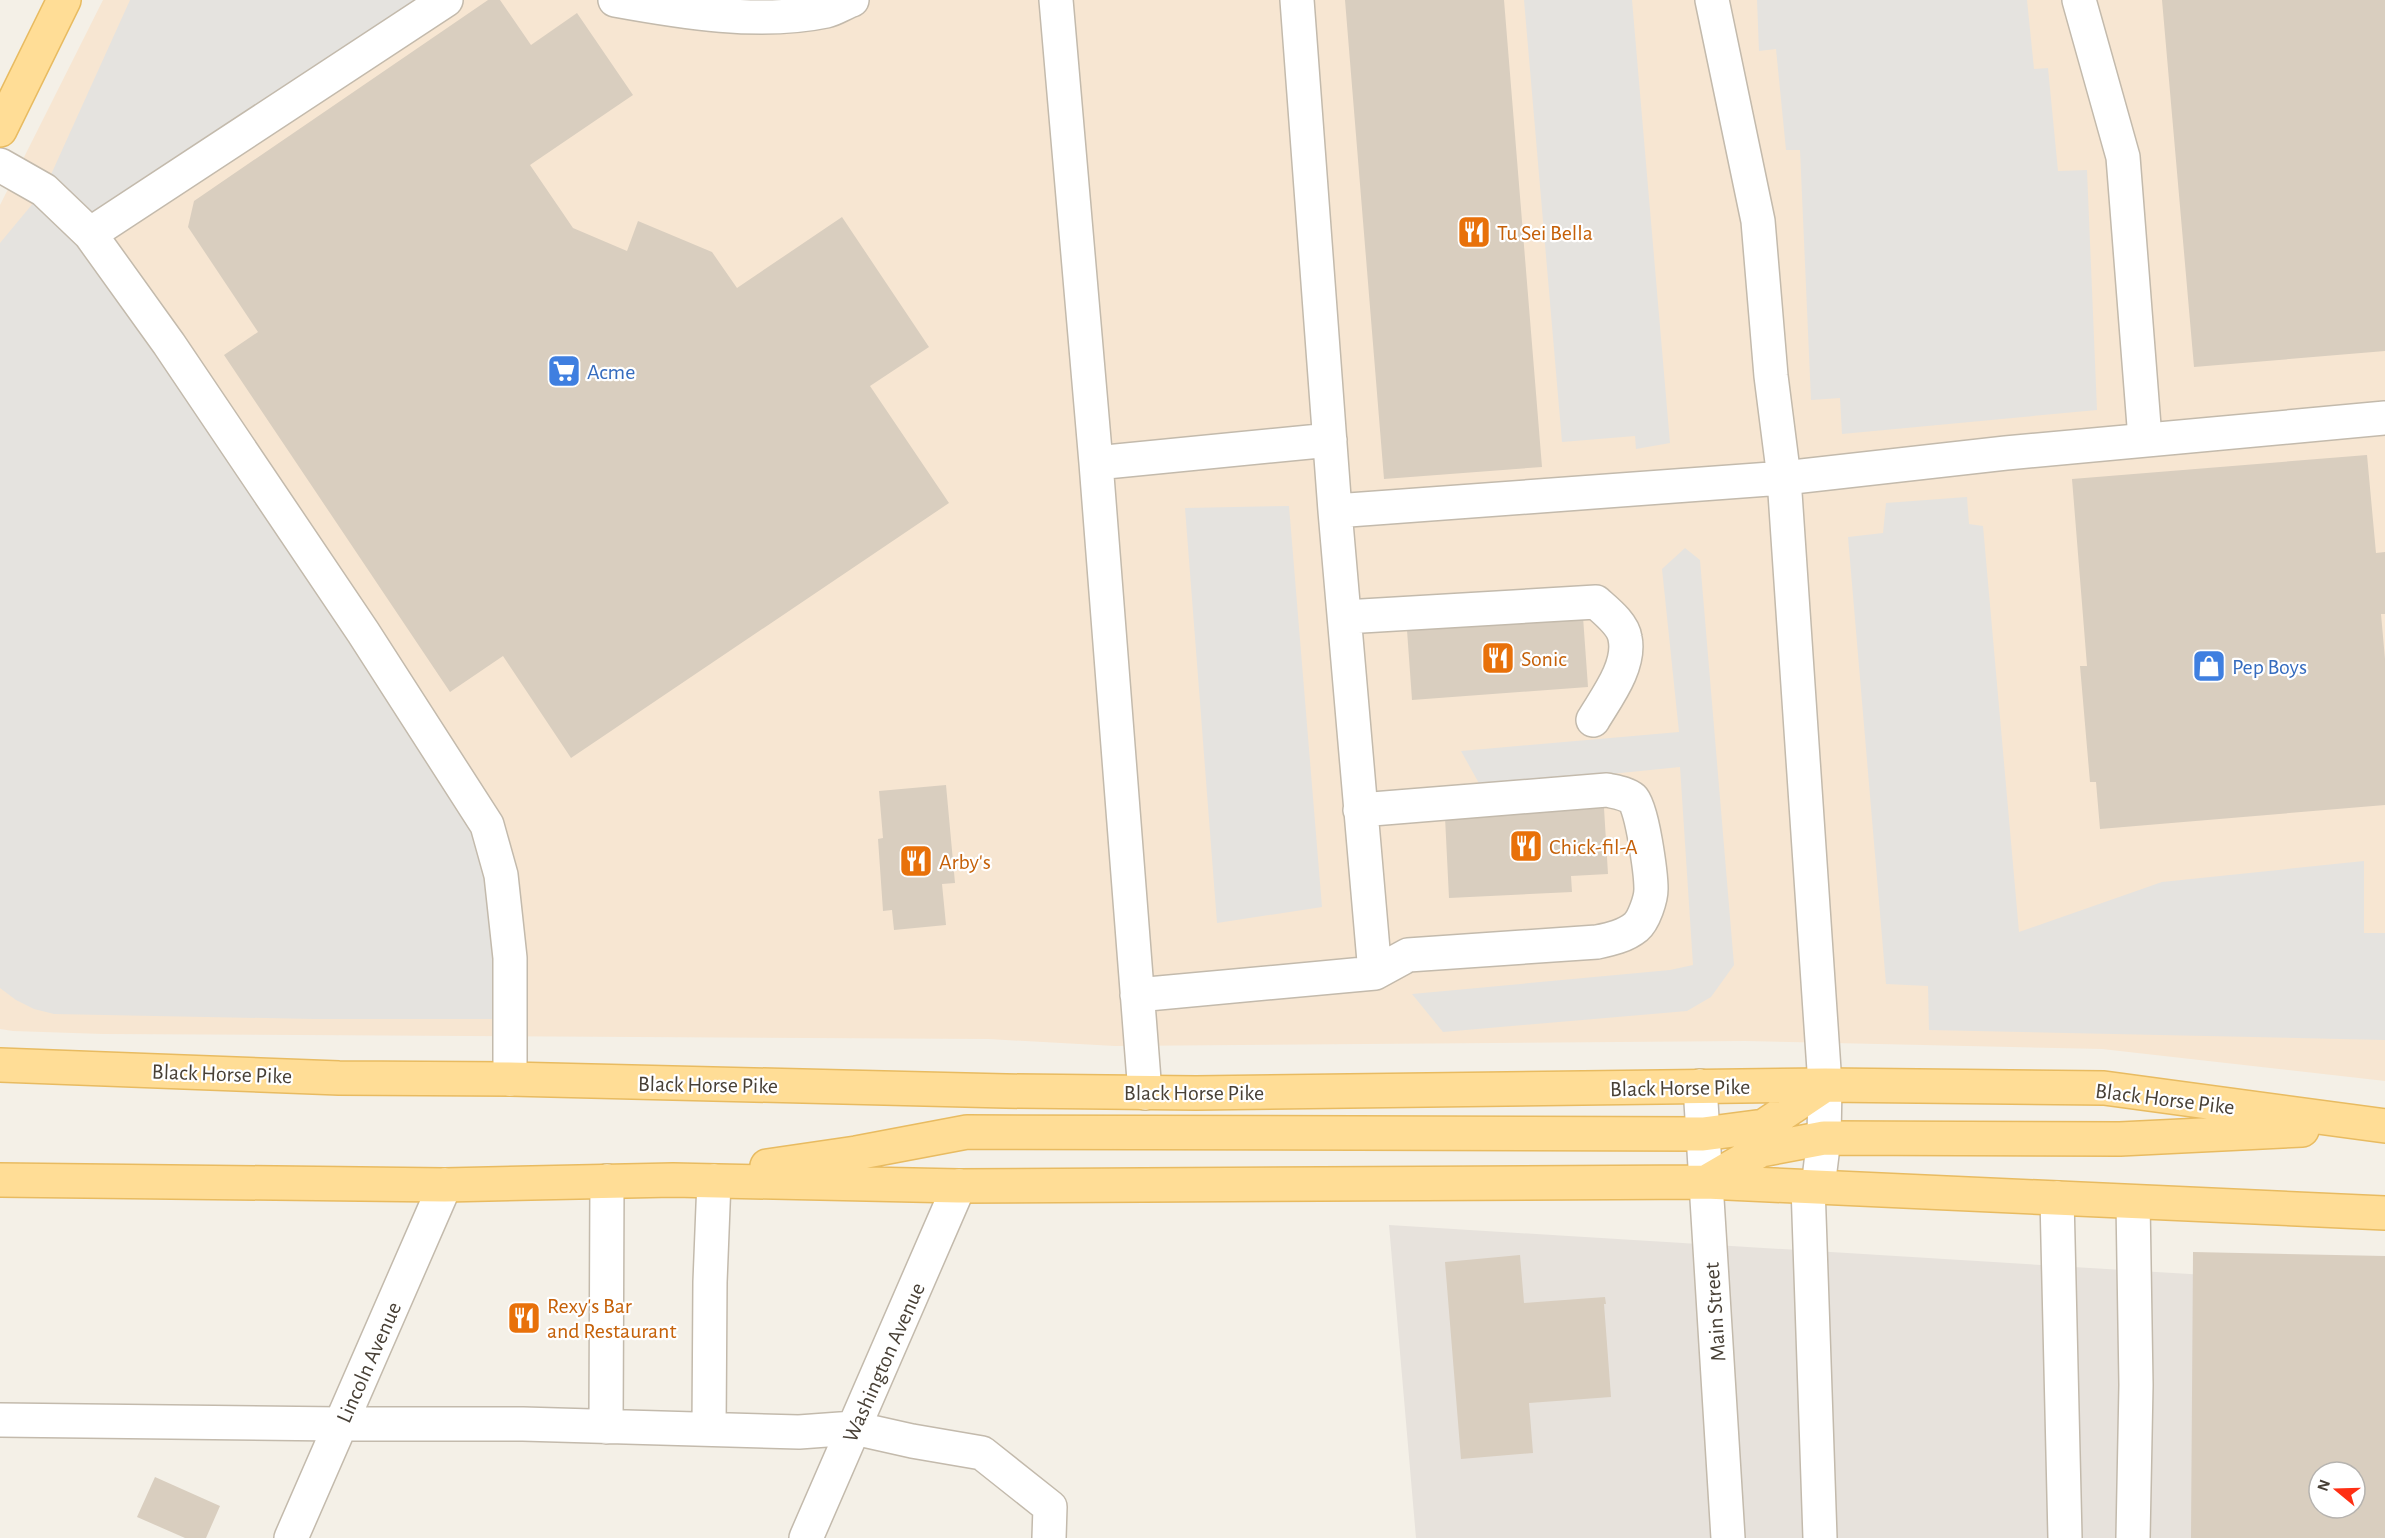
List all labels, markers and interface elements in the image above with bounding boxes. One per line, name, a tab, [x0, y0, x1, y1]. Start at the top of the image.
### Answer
restaurant icon: Tu Sei Bella	[1456, 214, 1492, 250]
place label: Tu Sei Bella	[1497, 222, 1593, 244]
supermarket icon: Acme	[546, 353, 582, 389]
place label: Acme	[587, 361, 635, 383]
restaurant icon: Sonic	[1480, 640, 1516, 676]
place label: Sonic	[1521, 648, 1567, 670]
shop icon: Pep Boys	[2191, 648, 2227, 684]
place label: Pep Boys	[2232, 656, 2307, 678]
restaurant icon: Chick-fil-A	[1508, 828, 1544, 864]
place label: Chick-fil-A	[1549, 836, 1638, 858]
restaurant icon: Arby's	[898, 843, 934, 879]
place label: Arby's	[939, 851, 991, 873]
street label: Black Horse Pike	[151, 1061, 292, 1087]
street label: Black Horse Pike	[638, 1073, 778, 1097]
street label: Black Horse Pike	[1610, 1076, 1750, 1100]
street label: Black Horse Pike	[2094, 1080, 2236, 1118]
street label: Black Horse Pike	[1124, 1082, 1264, 1104]
street label: Main Street	[1701, 1262, 1729, 1362]
street label: Washington Avenue	[839, 1279, 929, 1445]
place label: Rexy's Bar and Restaurant	[547, 1295, 676, 1342]
street label: Lincoln Avenue	[332, 1299, 405, 1426]
restaurant icon: Rexy's Bar and Restaurant	[506, 1300, 542, 1336]
north arrow	[2307, 1460, 2367, 1520]
text: N	[2314, 1478, 2333, 1493]

